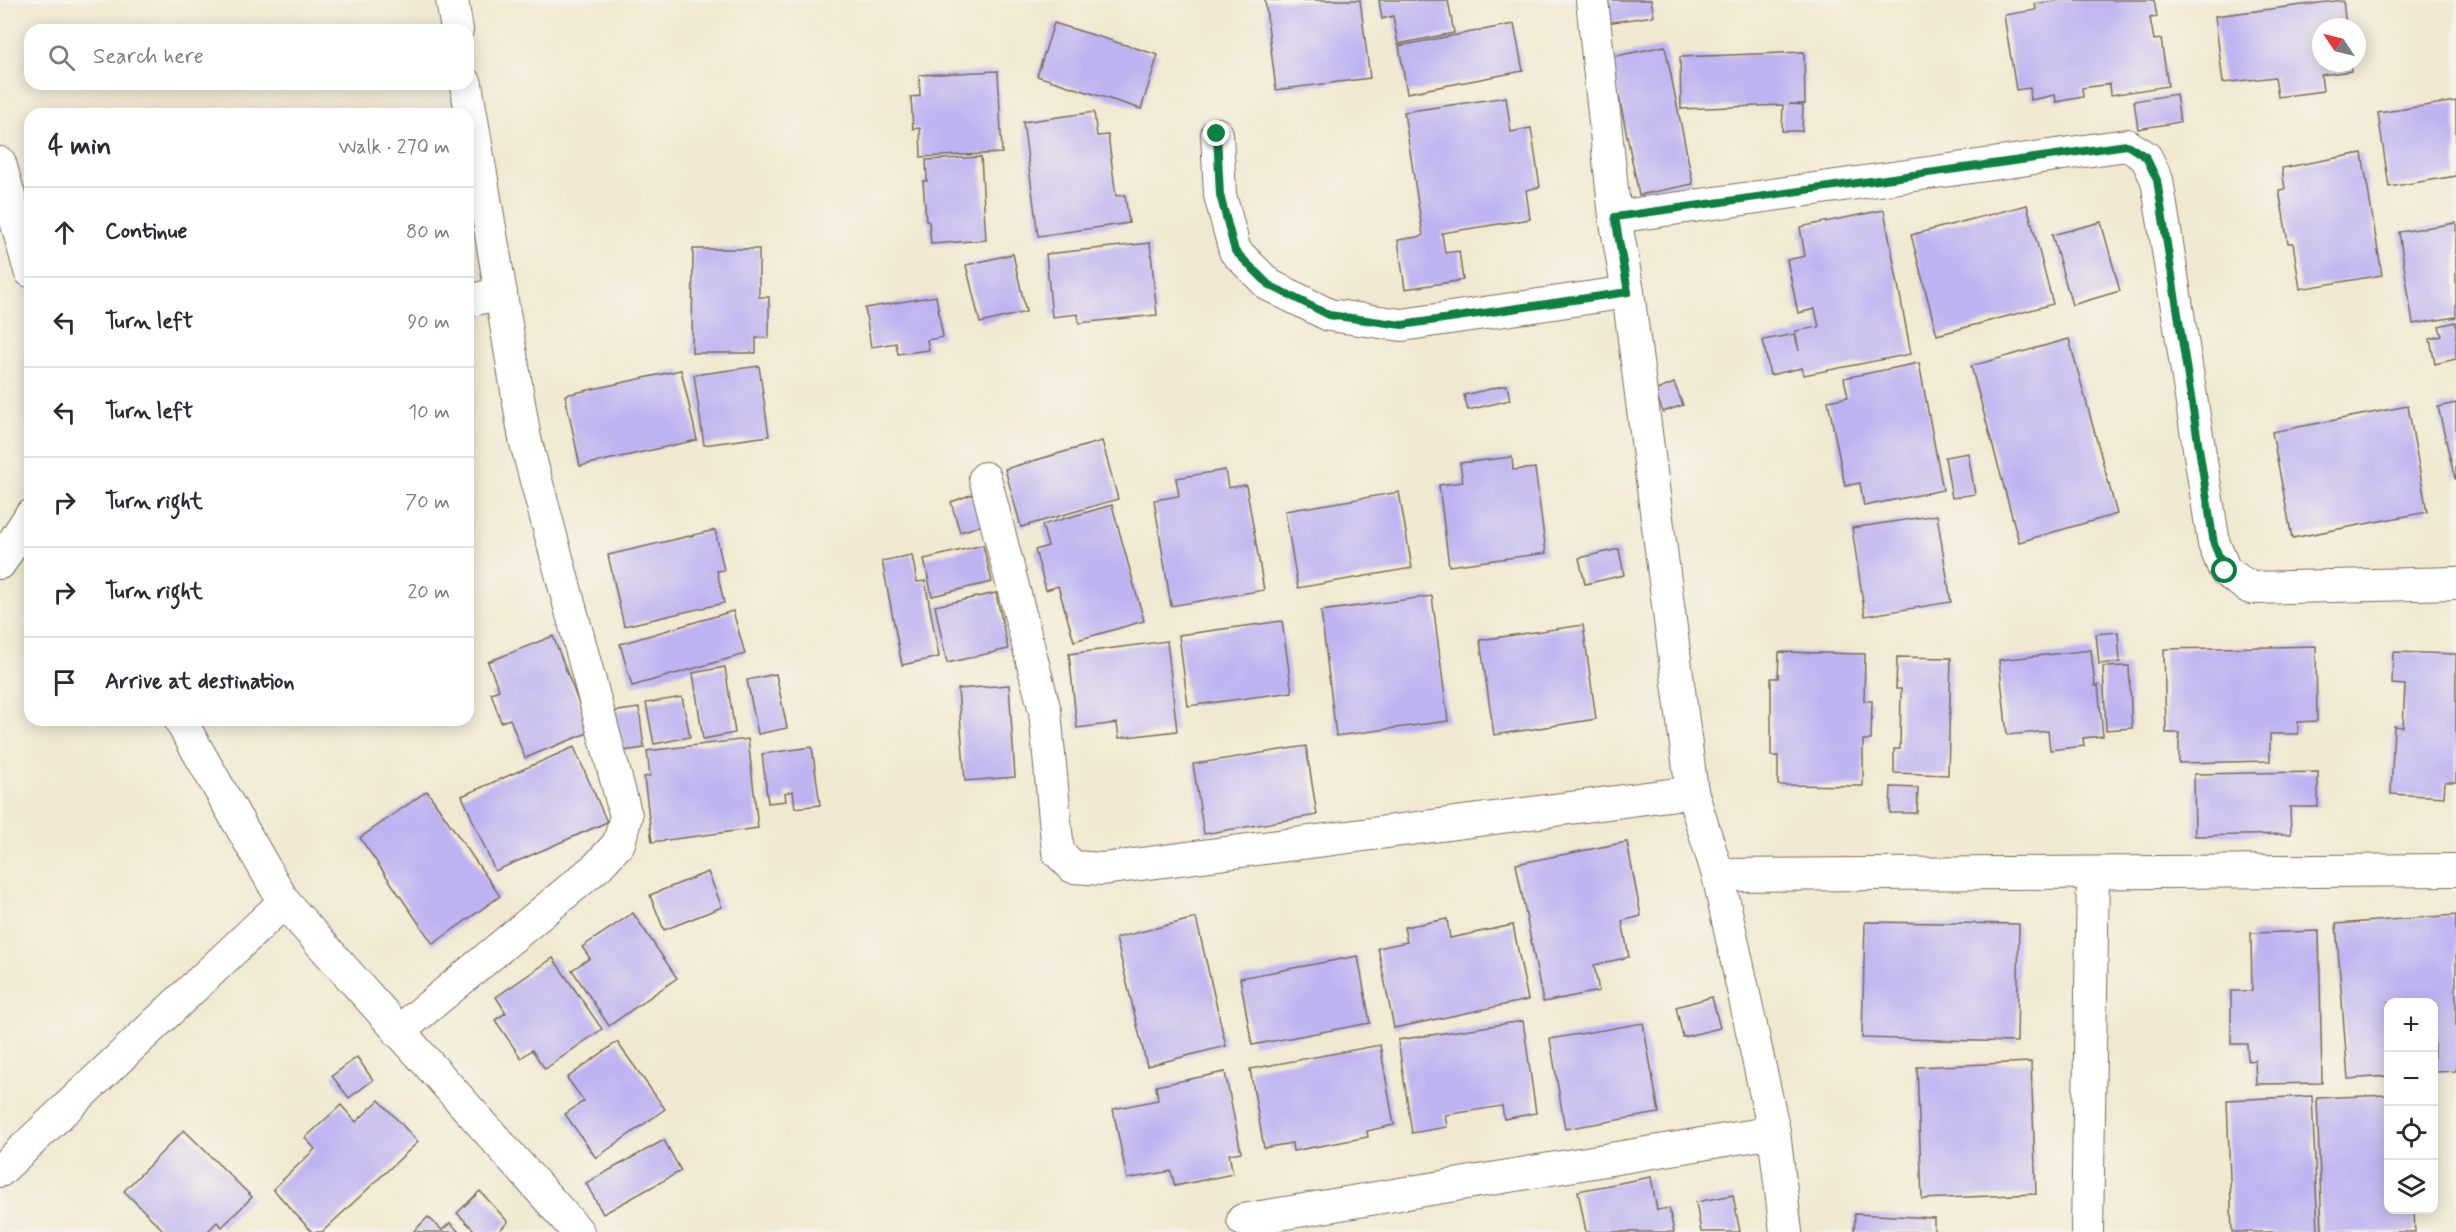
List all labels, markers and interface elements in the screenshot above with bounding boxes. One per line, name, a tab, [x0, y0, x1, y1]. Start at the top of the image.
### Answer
north arrow	[2312, 18, 2366, 72]
search box	[24, 24, 474, 90]
icon: search	[45, 41, 78, 74]
text: Search here	[93, 43, 204, 71]
route end	[1203, 120, 1229, 146]
text: 4 min	[48, 130, 111, 164]
text: Walk · 270 m	[338, 134, 450, 161]
icon: ahead	[48, 216, 81, 249]
text: Continue	[105, 218, 187, 246]
text: 80 m	[406, 219, 450, 246]
icon: left	[48, 306, 81, 339]
text: Turn left	[105, 308, 193, 336]
text: 90 m	[407, 309, 450, 336]
icon: left	[48, 396, 81, 429]
text: Turn left	[105, 398, 193, 426]
text: 10 m	[408, 399, 450, 426]
icon: right	[48, 486, 81, 519]
text: Turn right	[105, 488, 203, 516]
text: 70 m	[405, 489, 450, 516]
route start	[2211, 557, 2237, 583]
icon: right	[48, 576, 81, 609]
text: Turn right	[105, 578, 203, 606]
text: 20 m	[407, 579, 450, 606]
icon: arrive	[48, 666, 81, 699]
text: Arrive at destination	[105, 668, 295, 696]
map controls	[2384, 998, 2438, 1214]
button: +	[2384, 998, 2438, 1052]
button: −	[2384, 1052, 2438, 1106]
button: locate	[2384, 1106, 2438, 1160]
button: layers	[2384, 1160, 2438, 1214]

